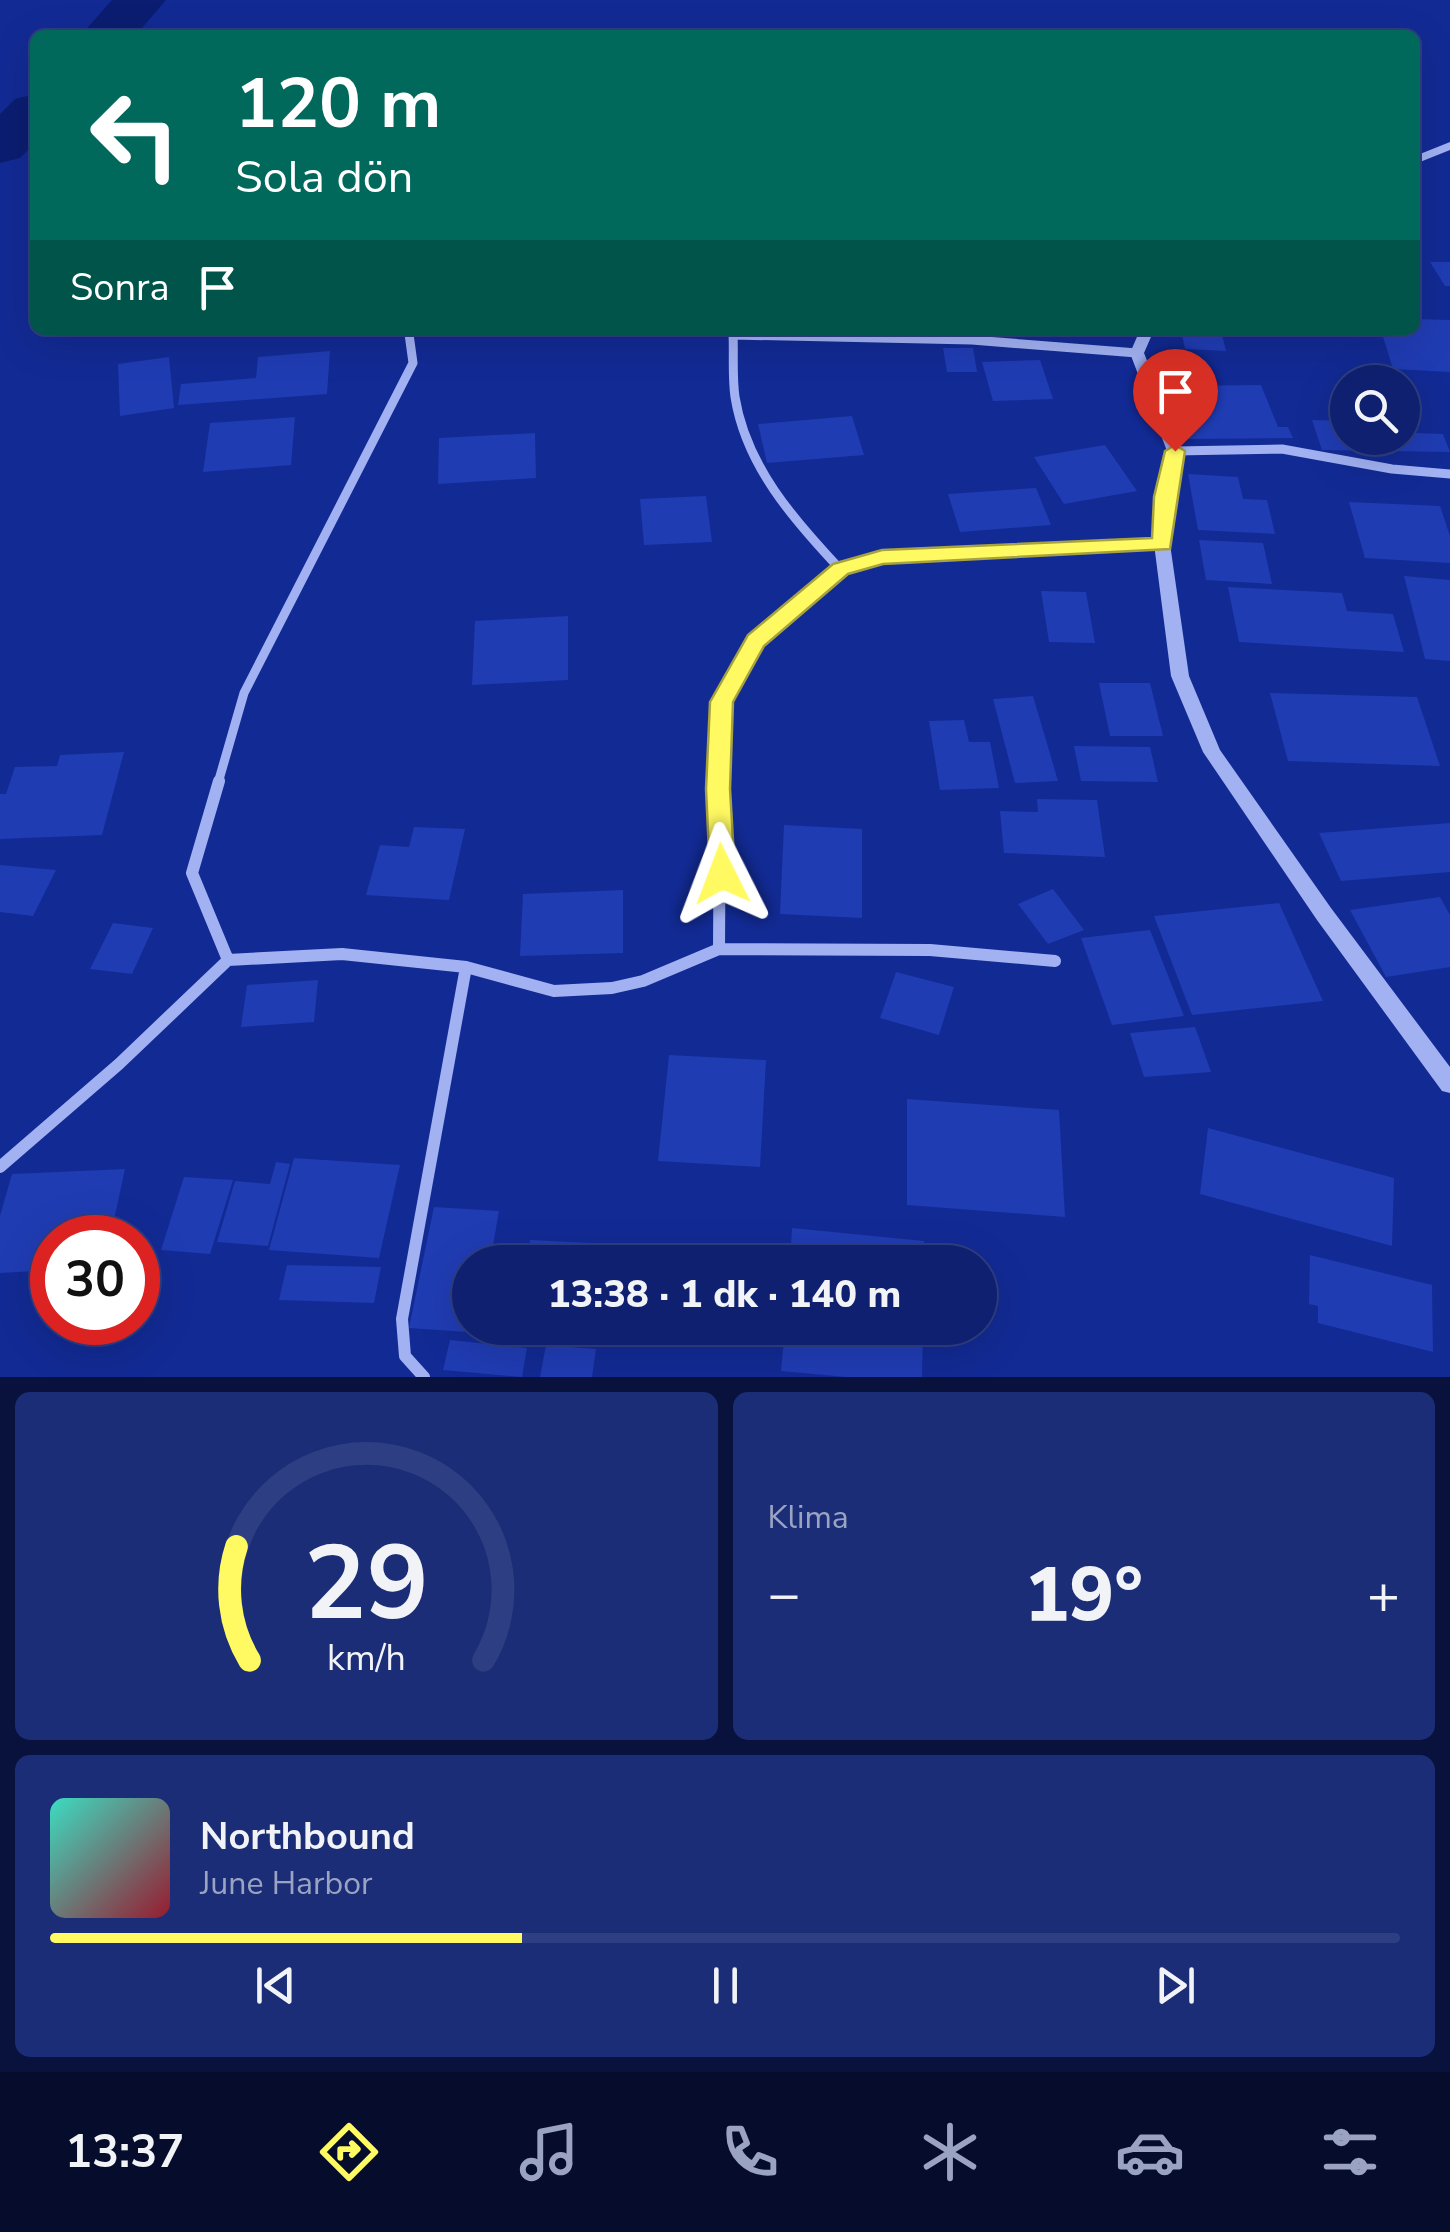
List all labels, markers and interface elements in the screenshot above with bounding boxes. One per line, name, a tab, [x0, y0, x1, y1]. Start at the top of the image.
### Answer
text: 120 m	[235, 56, 441, 152]
icon: left	[70, 70, 200, 200]
text: Sola dön	[235, 147, 413, 208]
icon: arrive	[190, 260, 245, 315]
text: Sonra	[70, 262, 170, 313]
pin	[1133, 349, 1218, 452]
icon: arrive	[1148, 364, 1203, 419]
map controls	[1330, 365, 1420, 455]
button: search	[1330, 365, 1420, 455]
position arrow	[670, 822, 774, 926]
speed limit sign: 30	[30, 1215, 160, 1345]
text: 13:38 · 1 dk · 140 m	[548, 1269, 901, 1320]
text: Klima	[768, 1496, 849, 1539]
text: 29	[304, 1513, 429, 1655]
text: 19°	[1024, 1544, 1143, 1646]
text: −	[768, 1557, 801, 1632]
text: +	[1367, 1557, 1400, 1632]
text: km/h	[327, 1634, 406, 1683]
text: Northbound	[200, 1811, 415, 1862]
text: June Harbor	[200, 1862, 372, 1905]
icon: previous	[248, 1958, 303, 2013]
icon: pause	[698, 1958, 753, 2013]
icon: next	[1148, 1958, 1203, 2013]
icon: directions	[314, 2117, 384, 2187]
icon: music	[514, 2117, 584, 2187]
icon: phone	[715, 2117, 785, 2187]
icon: climate	[915, 2117, 985, 2187]
icon: car	[1115, 2117, 1185, 2187]
icon: filters	[1315, 2117, 1385, 2187]
text: 13:37	[65, 2122, 184, 2183]

